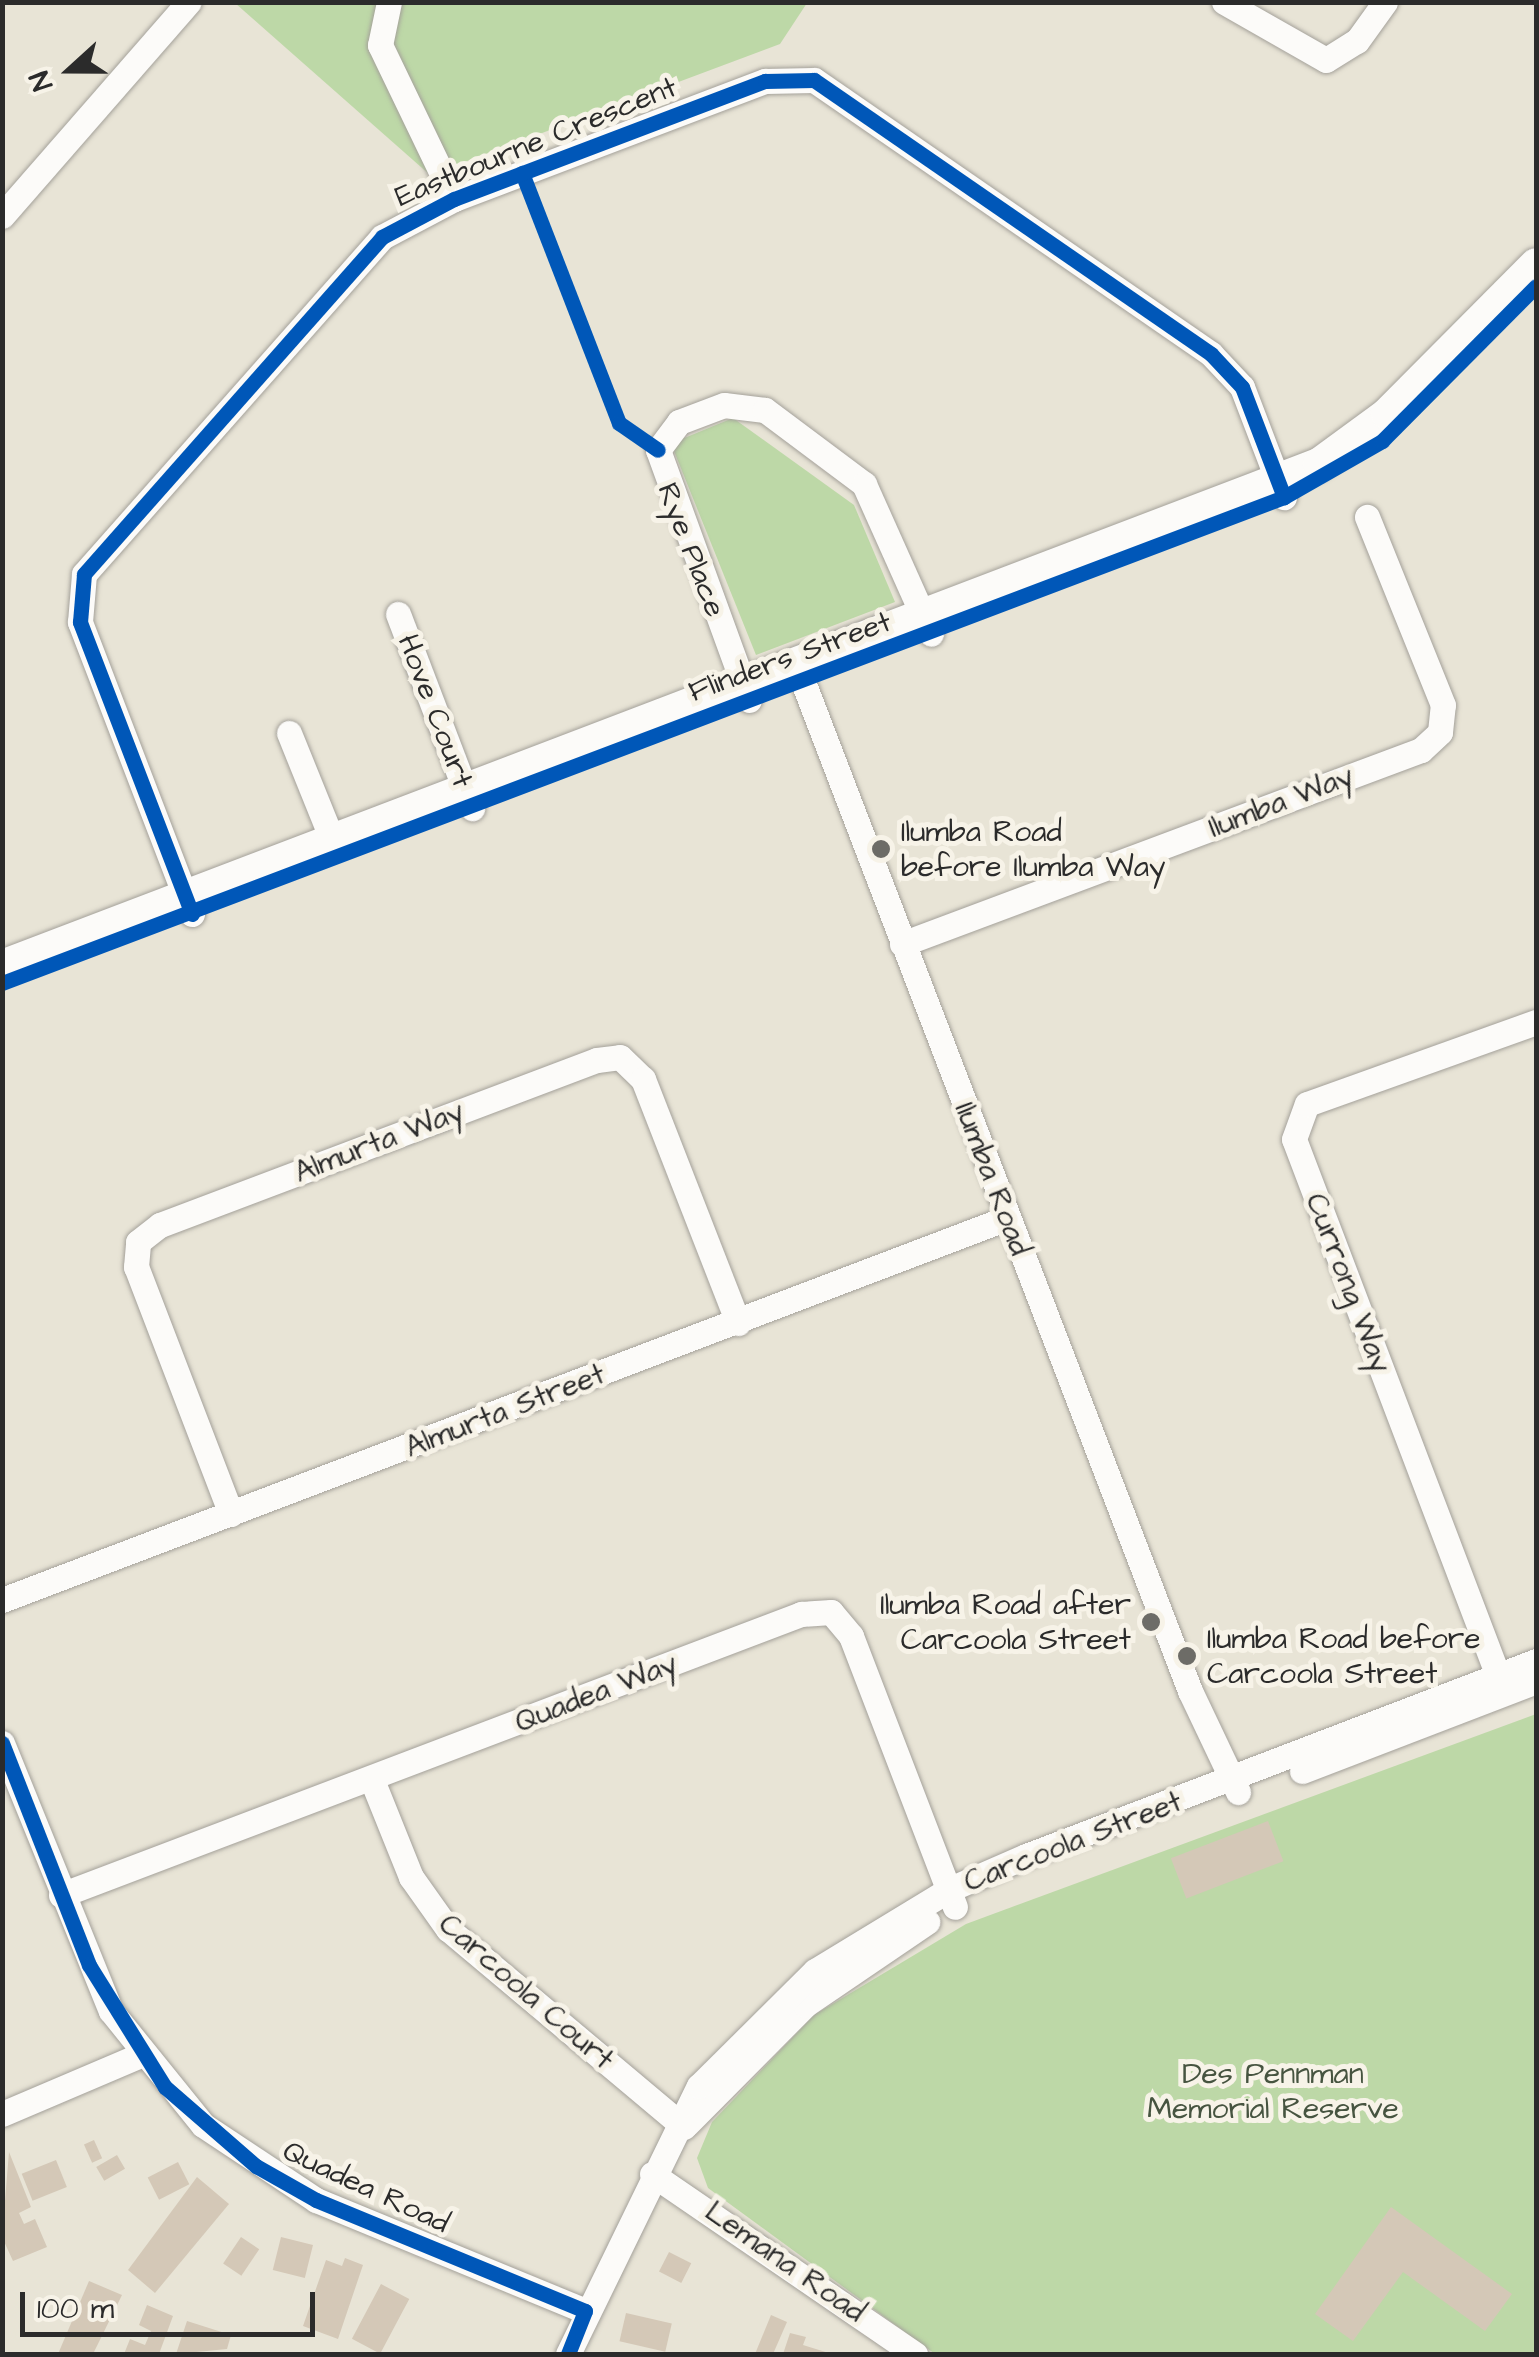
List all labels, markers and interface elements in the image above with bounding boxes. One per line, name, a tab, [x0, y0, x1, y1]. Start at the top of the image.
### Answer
north arrow	[20, 20, 120, 120]
text: N	[20, 66, 63, 96]
street label: Eastbourne Crescent	[390, 69, 682, 215]
street label: Rye Place	[649, 478, 733, 622]
street label: Flinders Street	[684, 604, 896, 710]
street label: Hove Court	[389, 629, 481, 793]
street label: Ilumba Way	[1204, 758, 1358, 846]
place label: Ilumba Road before Ilumba Way	[901, 814, 1165, 884]
marker: Ilumba Road before Ilumba Way	[870, 838, 892, 860]
street label: Almurta Way	[289, 1093, 469, 1191]
street label: Ilumba Road	[946, 1097, 1038, 1261]
street label: Currong Way	[1297, 1188, 1399, 1378]
street label: Almurta Street	[400, 1356, 610, 1466]
place label: Ilumba Road after Carcoola Street	[880, 1587, 1131, 1658]
marker: Ilumba Road after Carcoola Street	[1140, 1611, 1162, 1633]
place label: Ilumba Road before Carcoola Street	[1207, 1621, 1480, 1692]
marker: Ilumba Road before Carcoola Street	[1176, 1645, 1198, 1667]
street label: Quadea Way	[510, 1646, 682, 1740]
street label: Carcoola Street	[959, 1784, 1187, 1900]
street label: Carcoola Court	[431, 1906, 621, 2078]
park label: Des Pennman Memorial Reserve	[1147, 2056, 1399, 2126]
street label: Quadea Road	[277, 2133, 455, 2241]
street label: Lemana Road	[698, 2194, 872, 2330]
scale bar	[25, 2272, 320, 2334]
text: 100 m	[37, 2288, 114, 2330]

